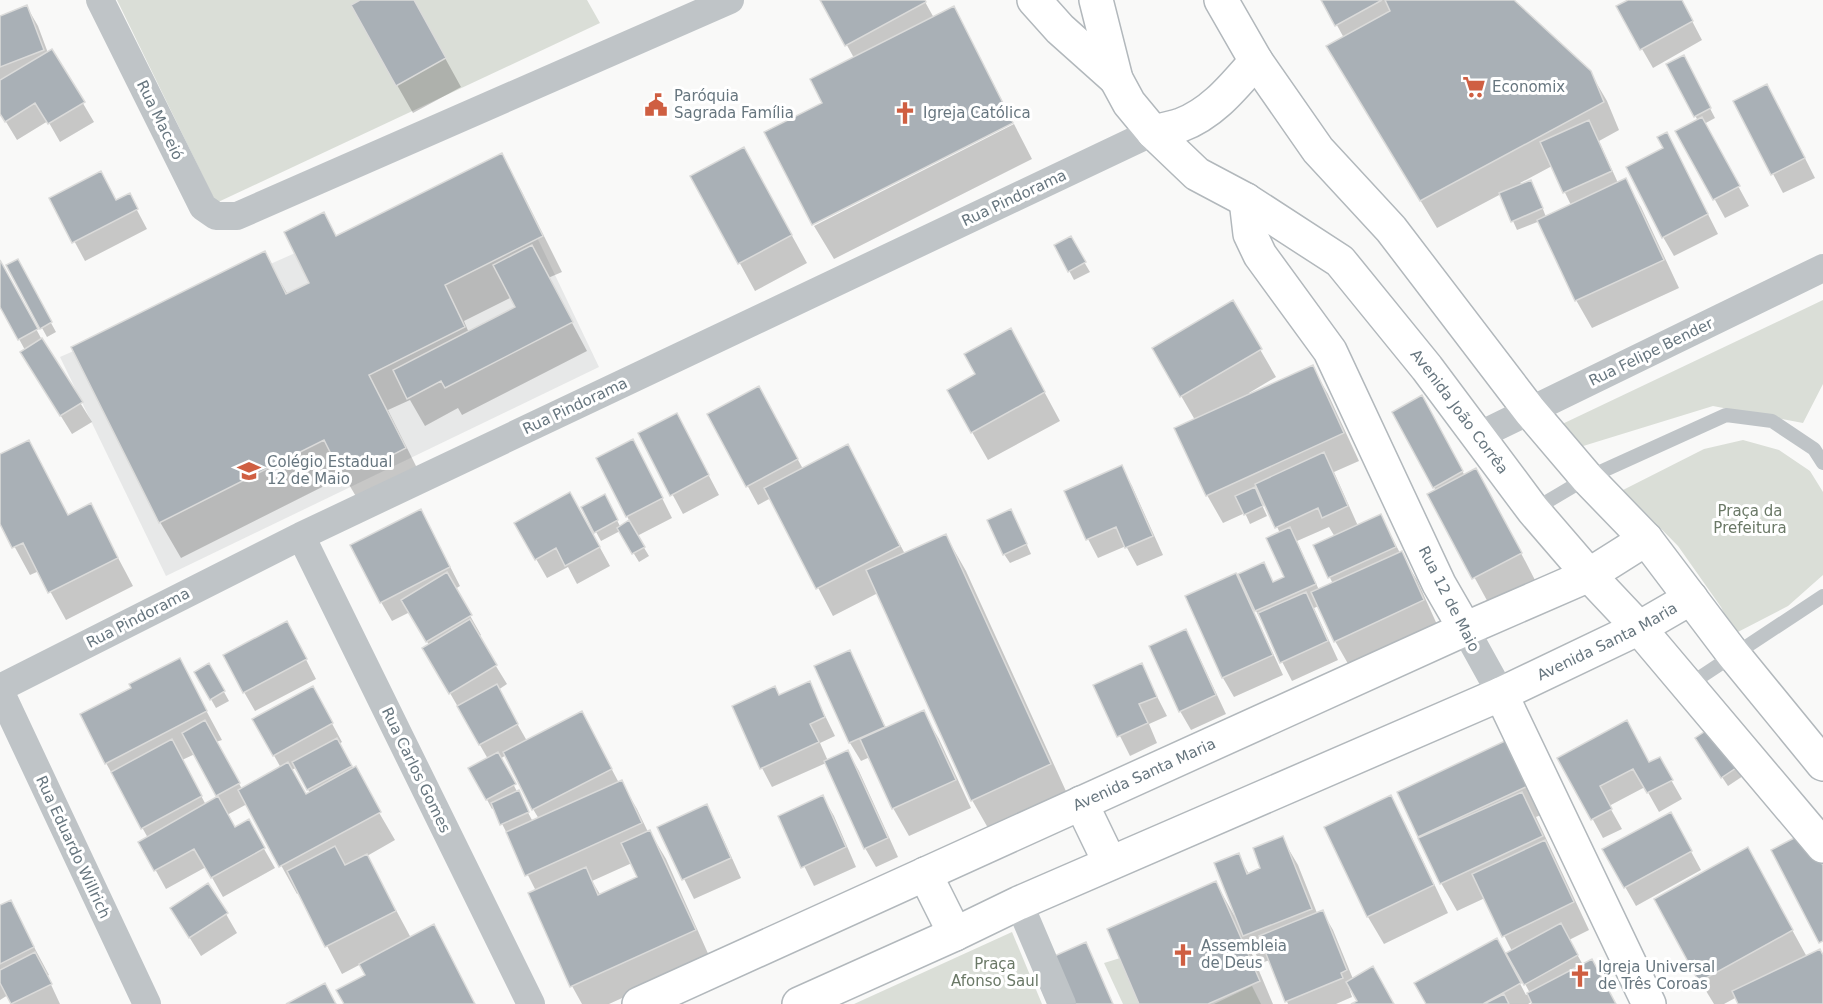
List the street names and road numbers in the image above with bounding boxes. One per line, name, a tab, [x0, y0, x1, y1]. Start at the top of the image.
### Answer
street label: Rua Maceió	[133, 77, 187, 163]
street label: Rua Pindorama	[959, 166, 1069, 230]
street label: Rua Felipe Bender	[1586, 314, 1717, 390]
street label: Avenida João Corrêa	[1407, 346, 1512, 478]
street label: Rua Pindorama	[520, 374, 630, 438]
street label: Rua 12 de Maio	[1415, 543, 1483, 655]
street label: Rua Pindorama	[83, 584, 193, 652]
street label: Avenida Santa Maria	[1534, 599, 1681, 684]
street label: Rua Carlos Gomes	[378, 704, 454, 836]
street label: Avenida Santa Maria	[1070, 734, 1218, 815]
street label: Rua Eduardo Willrich	[32, 773, 114, 921]

